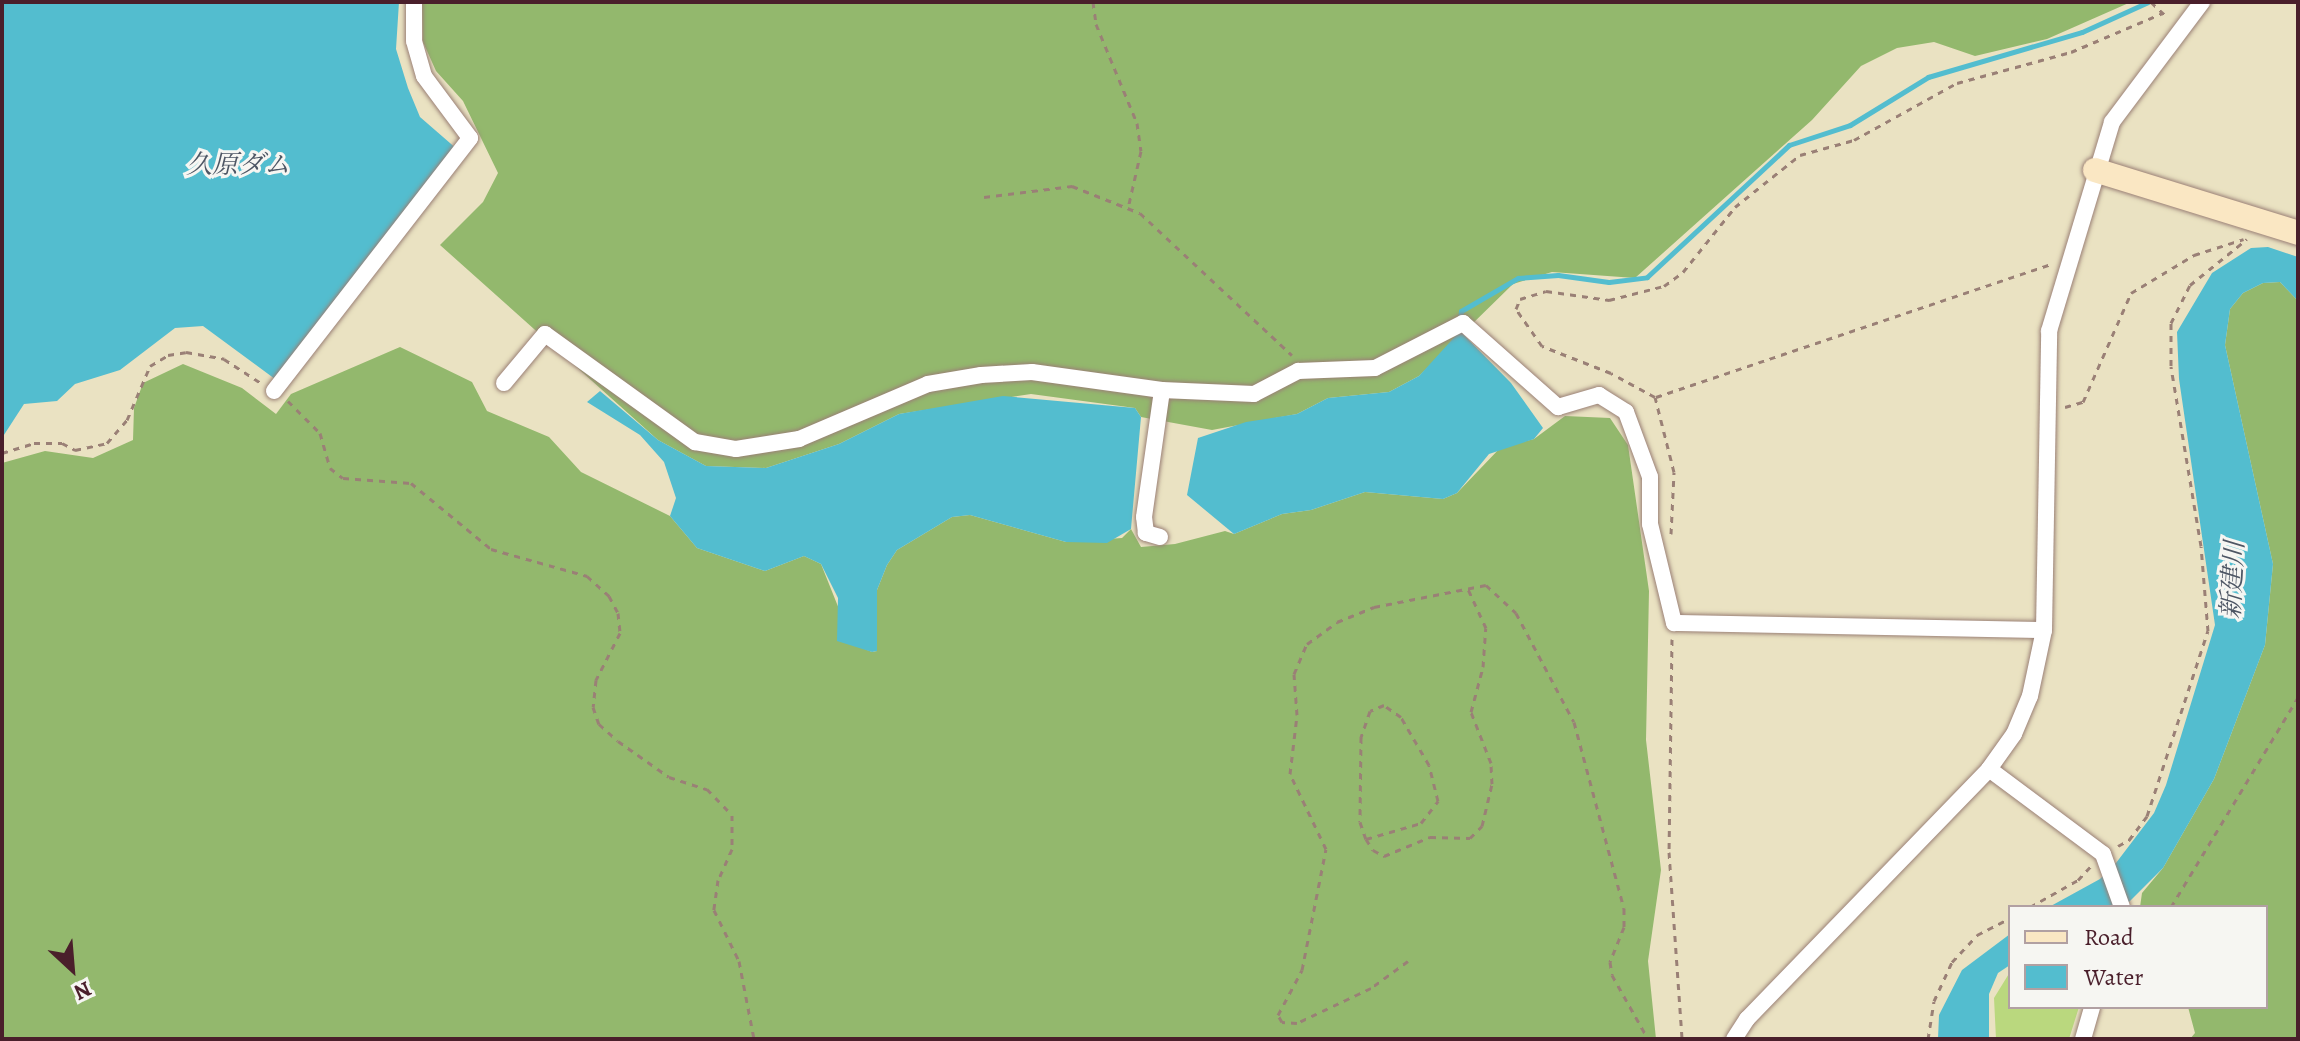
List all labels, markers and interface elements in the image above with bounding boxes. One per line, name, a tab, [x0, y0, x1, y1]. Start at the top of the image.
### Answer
water label: 久原ダム	[186, 149, 290, 181]
water label: 新建川	[2215, 540, 2251, 620]
legend	[2008, 905, 2268, 1009]
text: Road	[2084, 921, 2134, 953]
north arrow	[32, 929, 112, 1009]
text: Water	[2084, 961, 2144, 993]
text: N	[69, 974, 96, 1008]

